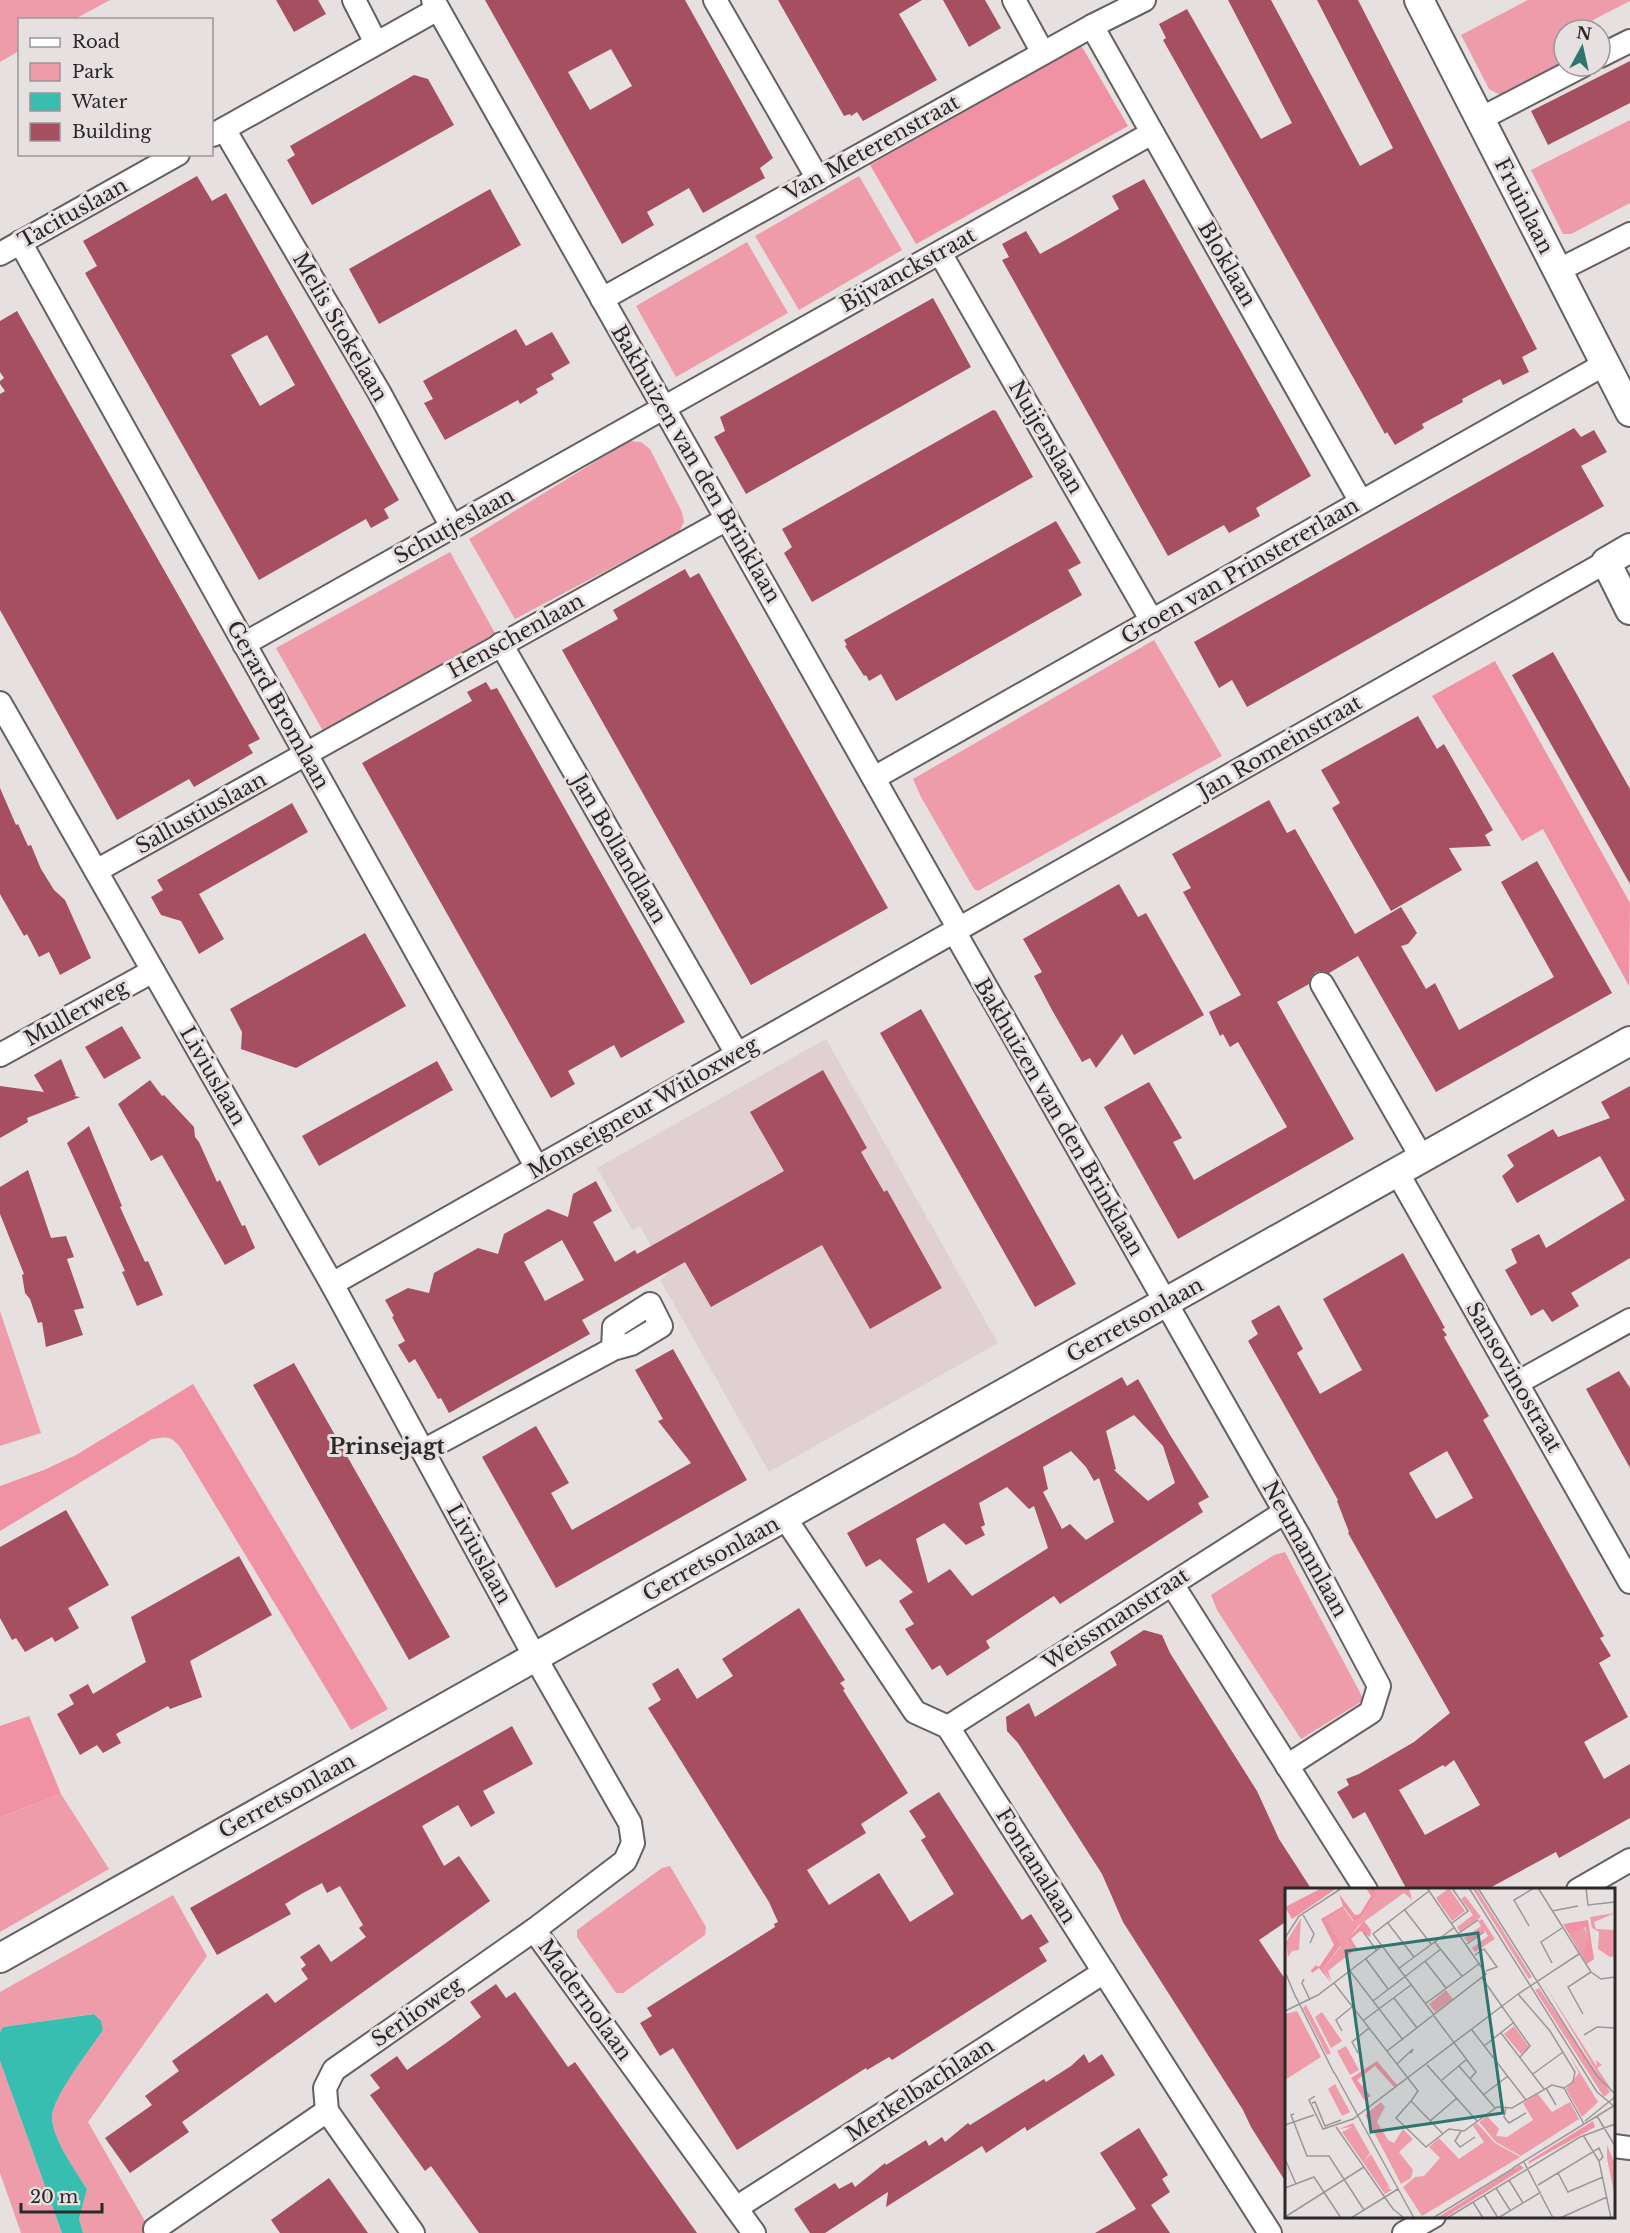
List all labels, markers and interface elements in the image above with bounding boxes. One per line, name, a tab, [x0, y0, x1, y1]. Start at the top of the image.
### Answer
legend	[18, 18, 213, 156]
north arrow	[1552, 18, 1612, 78]
text: N	[1575, 22, 1593, 44]
text: Road	[72, 31, 120, 53]
text: Park	[72, 61, 114, 83]
street label: Van Meterenstraat	[779, 89, 964, 207]
text: Water	[71, 91, 128, 113]
text: Building	[72, 121, 151, 143]
street label: Fruinlaan	[1489, 154, 1559, 258]
street label: Tacituslaan	[14, 172, 132, 254]
street label: Bloklaan	[1192, 217, 1262, 311]
street label: Bijvanckstraat	[836, 222, 980, 318]
street label: Melis Stokelaan	[287, 248, 393, 406]
street label: Bakhuizen van den Brinklaan	[606, 320, 786, 608]
street label: Nuijenslaan	[1003, 376, 1089, 498]
street label: Schutjeslaan	[389, 482, 519, 570]
street label: Groen van Prinstererlaan	[1116, 492, 1364, 650]
street label: Henschenlaan	[443, 588, 589, 684]
street label: Gerard Bromlaan	[221, 616, 335, 794]
street label: Jan Romeinstraat	[1191, 690, 1367, 806]
street label: Sallustiuslaan	[131, 766, 271, 860]
street label: Jan Bollandlaan	[564, 767, 672, 928]
street label: Bakhuizen van den Brinklaan	[969, 973, 1149, 1261]
street label: Mullerweg	[20, 974, 133, 1052]
street label: Liviuslaan	[174, 1022, 252, 1130]
street label: Monseigneur Witloxweg	[523, 1031, 763, 1185]
street label: Gerretsonlaan	[1062, 1272, 1208, 1368]
street label: Sansovinostraat	[1460, 1297, 1568, 1457]
district label: Prinsejagt	[329, 1433, 445, 1460]
street label: Neumannlaan	[1257, 1476, 1353, 1622]
street label: Liviuslaan	[441, 1499, 517, 1609]
street label: Gerretsonlaan	[638, 1511, 784, 1607]
street label: Weissmanstraat	[1037, 1562, 1194, 1676]
street label: Gerretsonlaan	[214, 1748, 360, 1844]
street label: Fontanalaan	[990, 1803, 1082, 1929]
inset map	[1285, 1888, 1615, 2218]
street label: Madernolaan	[532, 1934, 638, 2066]
street label: Serlioweg	[367, 1971, 468, 2053]
street label: Merkelbachlaan	[841, 2033, 999, 2147]
scale bar	[21, 2176, 102, 2214]
text: 20 m	[30, 2186, 78, 2208]

